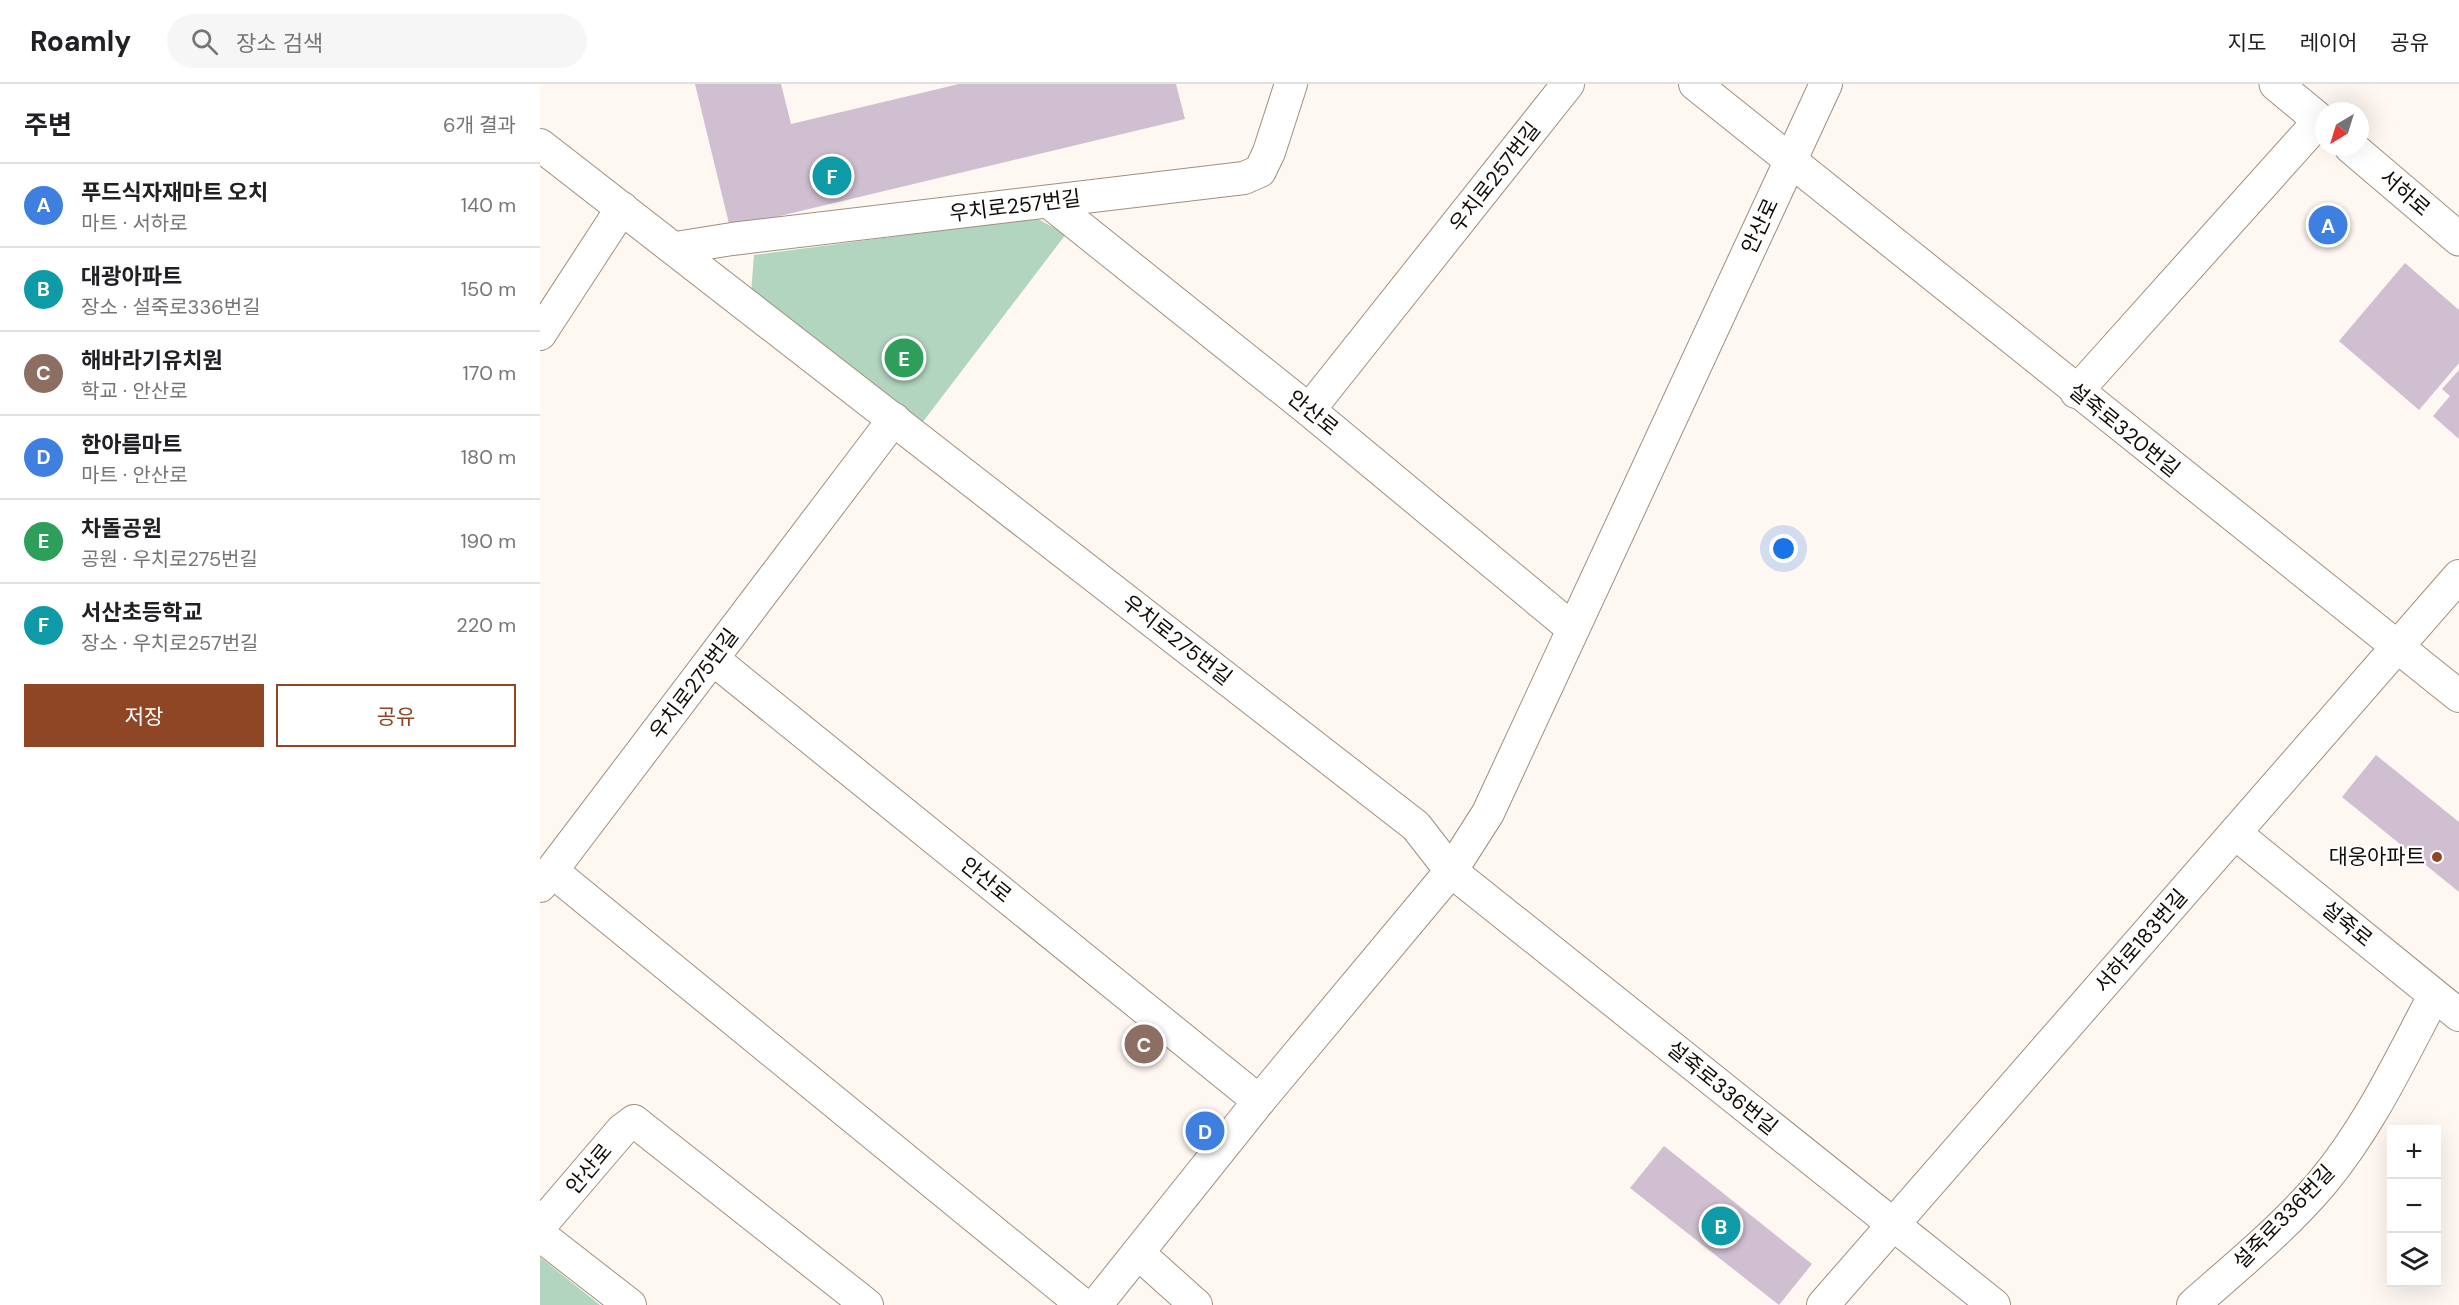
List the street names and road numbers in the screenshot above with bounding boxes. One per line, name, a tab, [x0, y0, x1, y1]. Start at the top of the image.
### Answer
street label: 우치로257번길	[1443, 116, 1547, 238]
street label: 서하로	[2374, 163, 2436, 223]
street label: 우치로257번길	[948, 184, 1082, 228]
street label: 안산로	[1735, 194, 1785, 258]
street label: 설죽로320번길	[2063, 377, 2185, 483]
street label: 안산로	[1282, 384, 1344, 442]
street label: 우치로275번길	[1116, 588, 1238, 692]
street label: 우치로275번길	[643, 623, 745, 745]
street label: 안산로	[955, 851, 1017, 909]
street label: 서하로183번길	[2088, 883, 2194, 999]
street label: 설죽로	[2316, 895, 2378, 953]
street label: 설죽로336번길	[1661, 1035, 1783, 1141]
street label: 안산로	[560, 1138, 618, 1200]
street label: 설죽로336번길	[2227, 1159, 2341, 1275]

